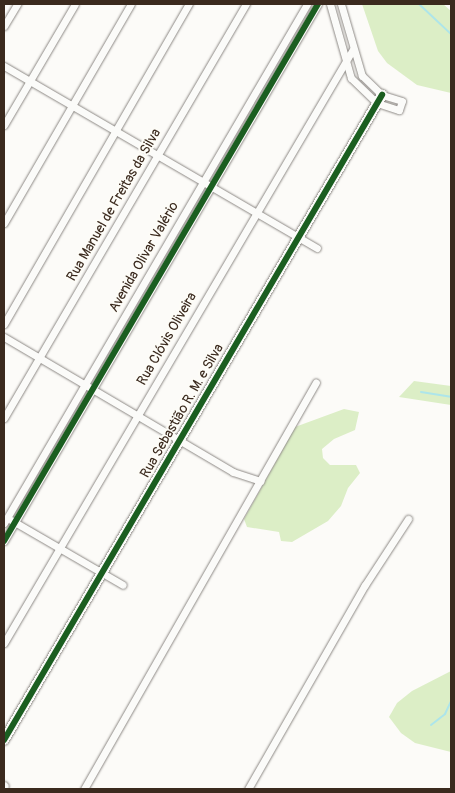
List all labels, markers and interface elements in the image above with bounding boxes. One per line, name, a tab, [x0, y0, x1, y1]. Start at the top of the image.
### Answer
street label: Rua Manuel de Freitas da Silva	[63, 126, 165, 284]
street label: Avenida Olivar Valério	[106, 199, 182, 315]
street label: Rua Clóvis Oliveira	[134, 289, 200, 389]
street label: Rua Sebastião R. M. e Silva	[137, 341, 227, 481]

